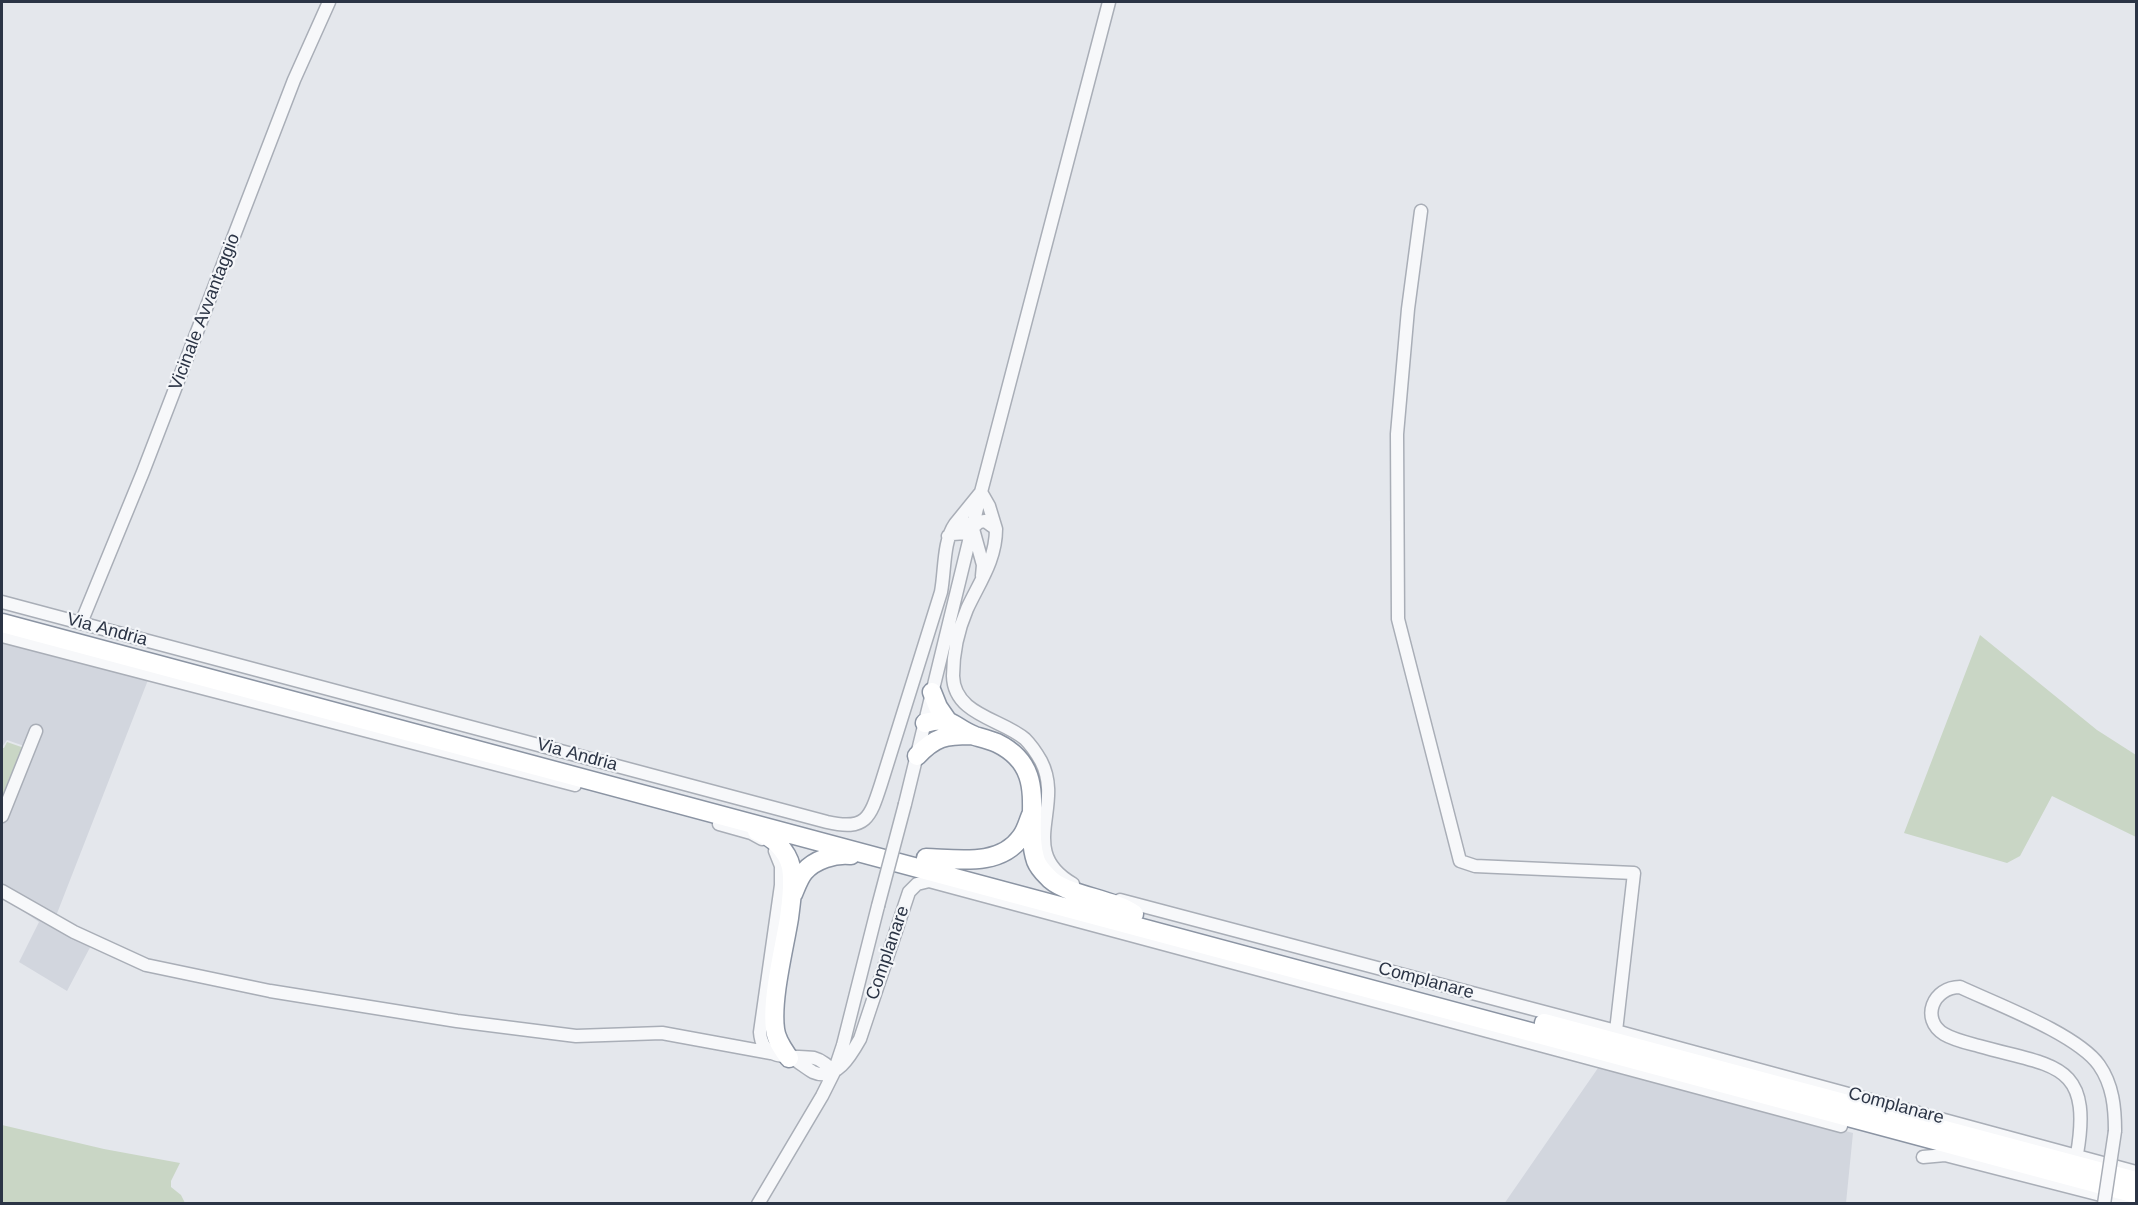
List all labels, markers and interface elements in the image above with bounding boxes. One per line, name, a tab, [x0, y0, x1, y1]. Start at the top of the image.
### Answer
street label: Vicinale Avvantaggio	[165, 230, 245, 394]
street label: Via Andria	[64, 609, 150, 651]
street label: Via Andria	[534, 734, 620, 776]
street label: Complanare	[862, 903, 914, 1003]
street label: Complanare	[1376, 958, 1476, 1004]
street label: Complanare	[1846, 1083, 1946, 1129]

